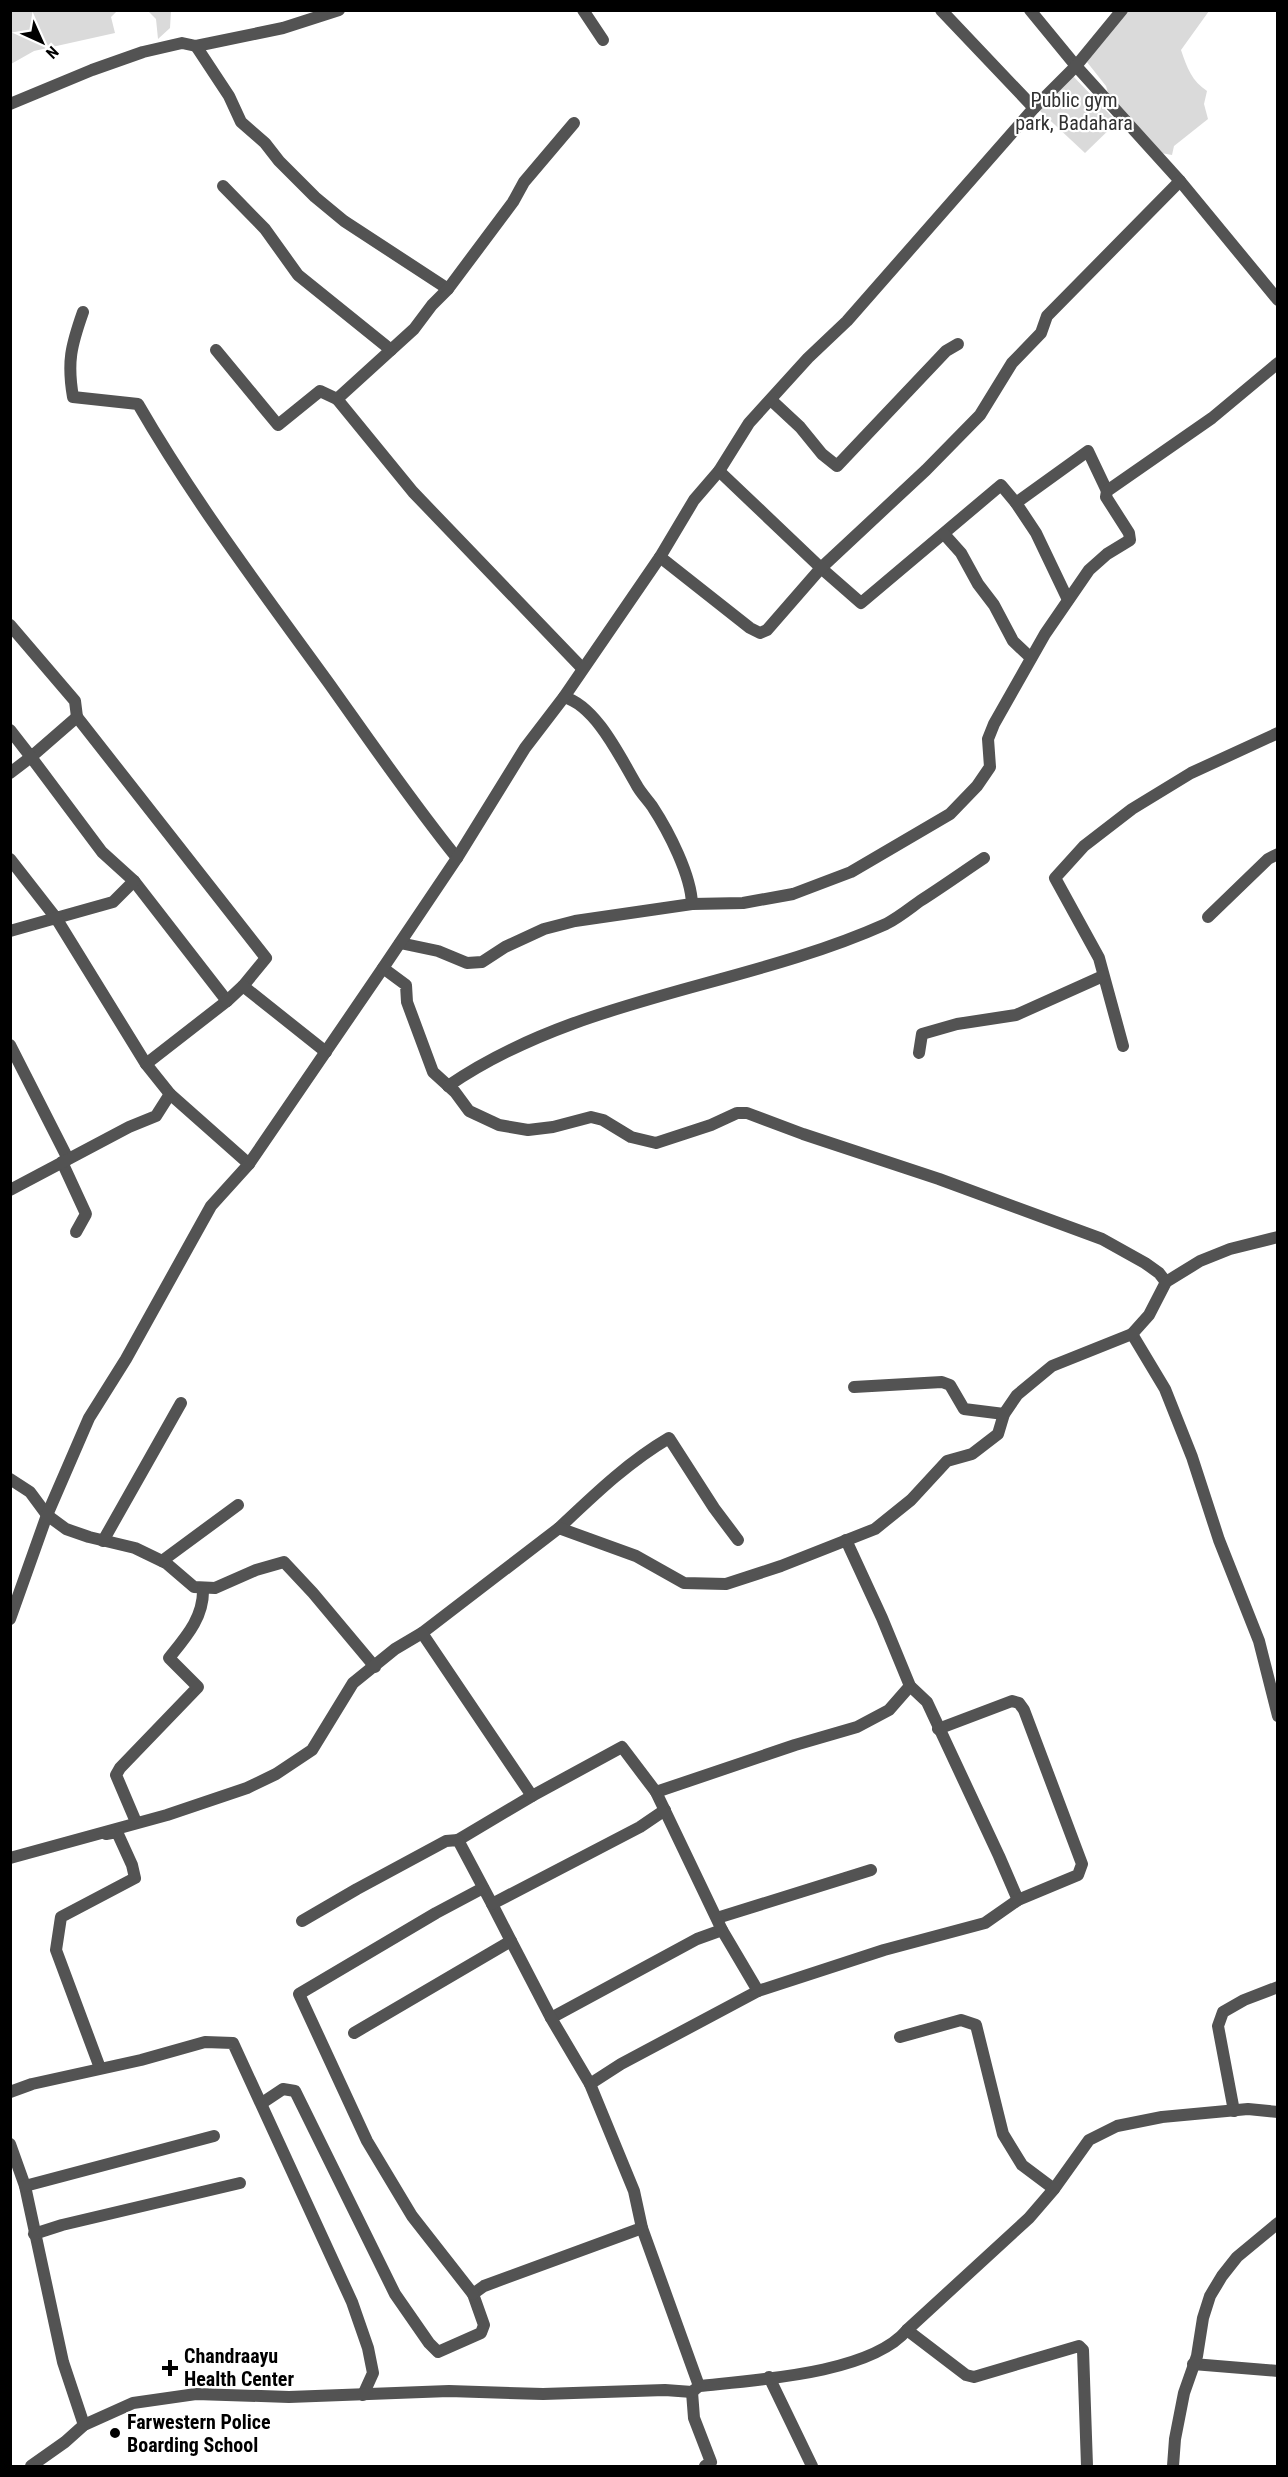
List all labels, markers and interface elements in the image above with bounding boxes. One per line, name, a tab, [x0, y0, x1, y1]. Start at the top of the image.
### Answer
north arrow	[12, 12, 72, 72]
text: N	[42, 42, 62, 62]
park label: Public gym park, Badahara	[1015, 88, 1133, 135]
place label: Chandraayu Health Center	[184, 2344, 294, 2391]
marker: Chandraayu Health Center	[161, 2359, 179, 2377]
place label: Farwestern Police Boarding School	[127, 2410, 271, 2457]
marker: Farwestern Police Boarding School	[108, 2426, 122, 2440]

